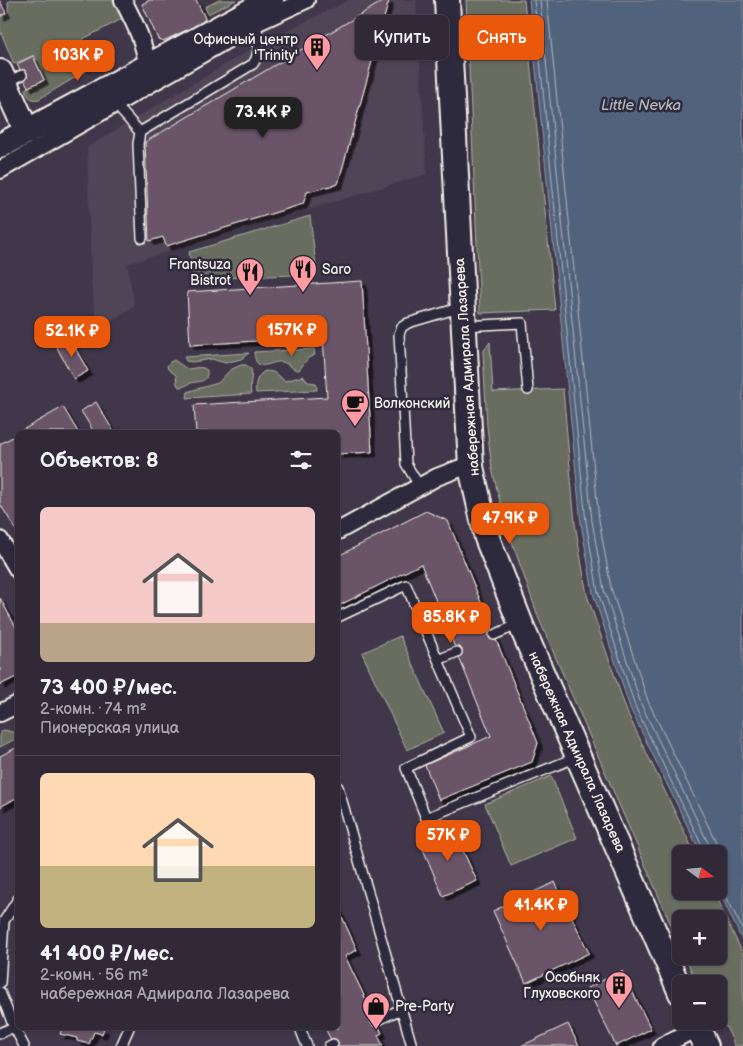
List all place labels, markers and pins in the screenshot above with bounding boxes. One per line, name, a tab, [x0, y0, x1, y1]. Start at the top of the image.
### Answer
place label: Офисный центр 'Trinity'	[193, 31, 298, 64]
building icon: Офисный центр 'Trinity'	[302, 32, 332, 71]
pin: 103K ₽	[37, 39, 119, 82]
pin: 73.4K ₽	[217, 96, 309, 139]
restaurant icon: Saro	[288, 254, 318, 293]
place label: Frantsuza Bistrot	[169, 256, 232, 289]
restaurant icon: Frantsuza Bistrot	[235, 257, 265, 296]
place label: Saro	[322, 261, 351, 278]
pin: 157K ₽	[251, 314, 333, 357]
pin: 52.1K ₽	[26, 316, 118, 358]
cafe icon: Волконский	[340, 388, 370, 427]
place label: Волконский	[374, 395, 451, 412]
pin: 47.9K ₽	[464, 502, 556, 545]
pin: 85.8K ₽	[405, 602, 497, 644]
pin: 57K ₽	[413, 820, 483, 862]
pin: 41.4K ₽	[495, 890, 587, 932]
place label: Особняк Глуховского	[523, 969, 601, 1002]
building icon: Особняк Глуховского	[604, 970, 634, 1009]
shop icon: Pre-Party	[361, 991, 391, 1030]
place label: Pre-Party	[395, 998, 455, 1015]

